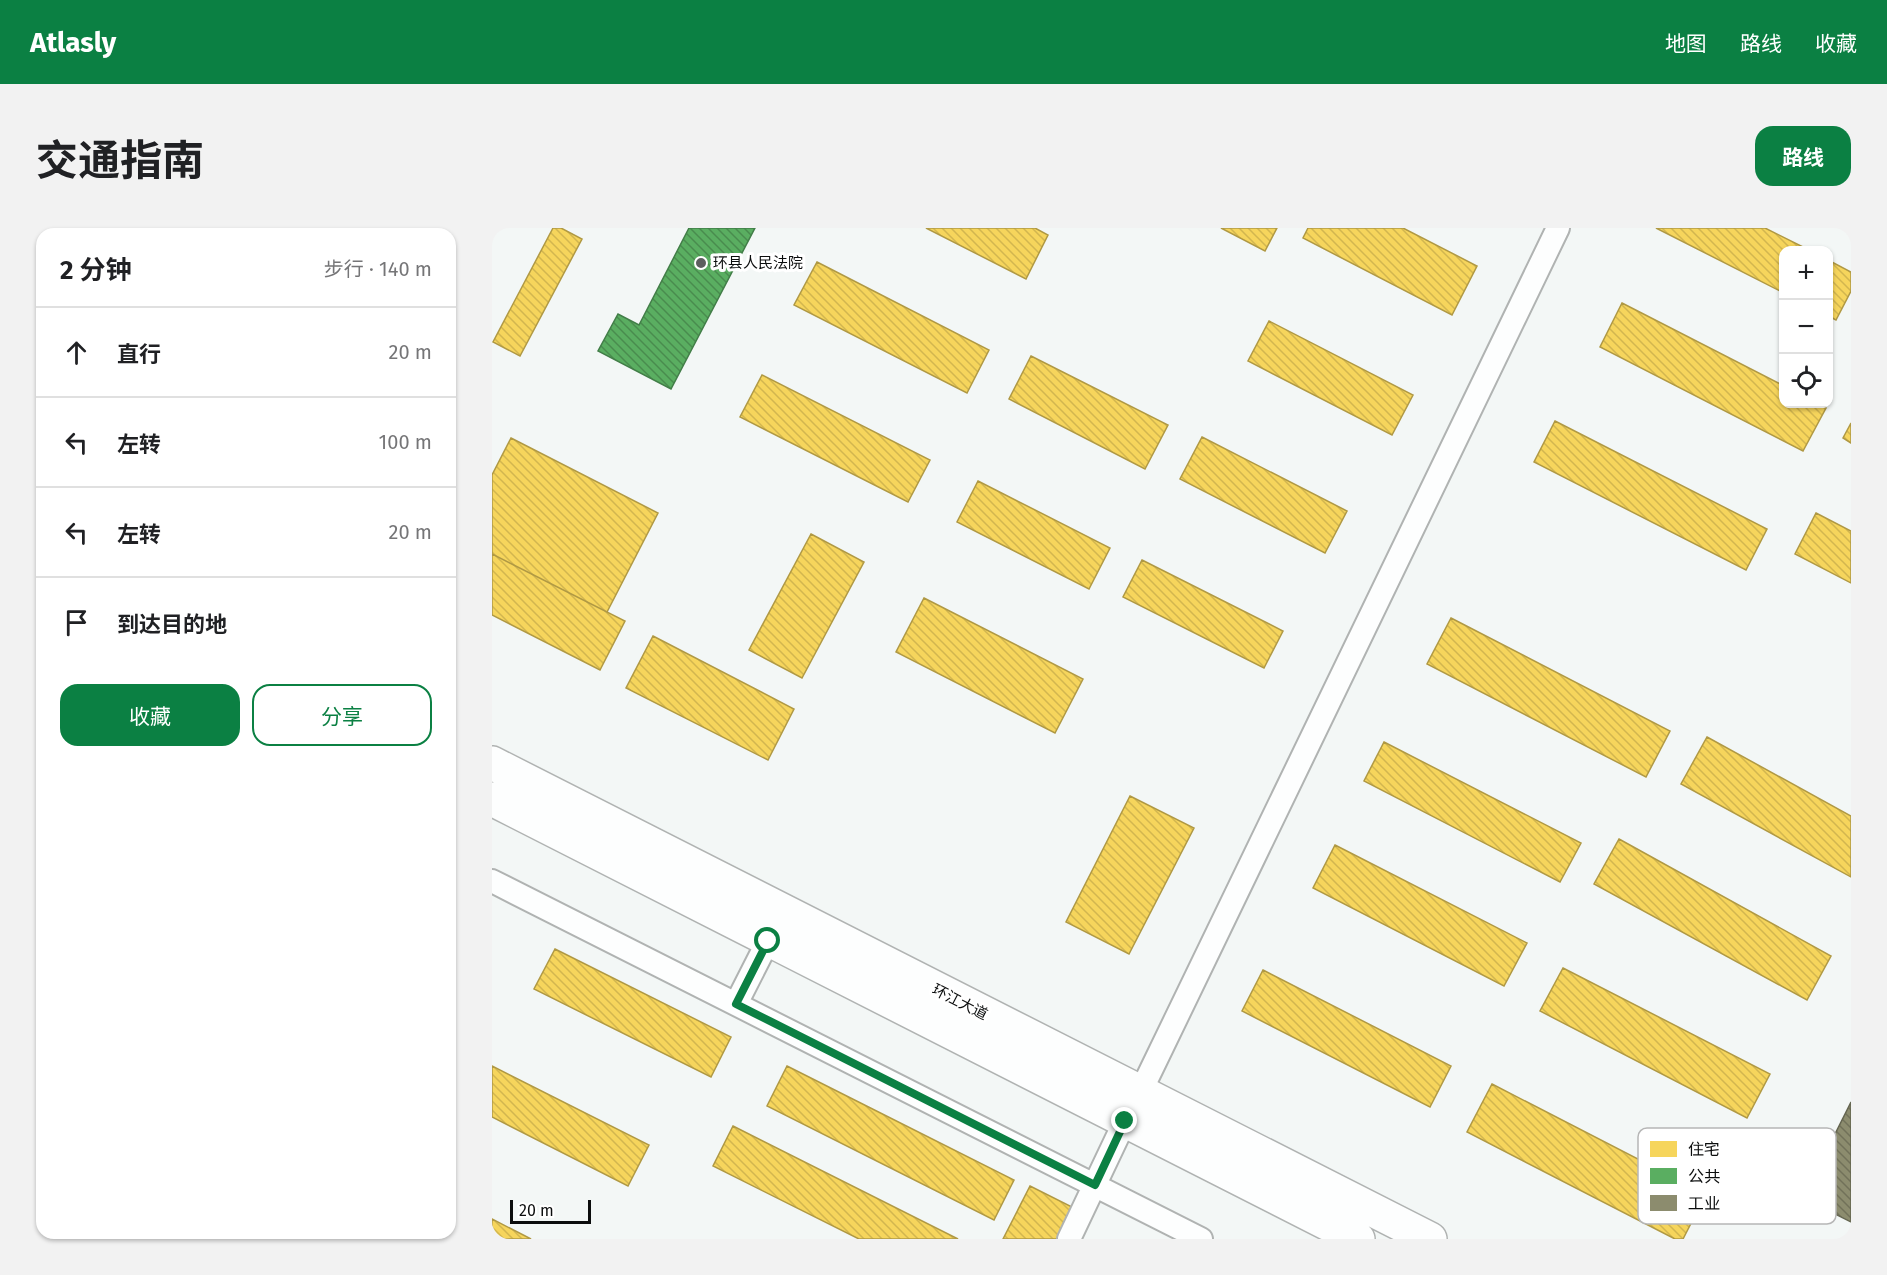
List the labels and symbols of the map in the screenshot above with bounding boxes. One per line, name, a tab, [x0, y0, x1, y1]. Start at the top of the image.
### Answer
place label: 环县人民法院	[713, 254, 803, 272]
marker: 环县人民法院	[694, 256, 708, 270]
route start	[754, 927, 780, 953]
street label: 环江大道	[929, 980, 991, 1024]
route end	[1111, 1107, 1137, 1133]
legend	[1638, 1128, 1836, 1224]
text: 住宅	[1688, 1140, 1720, 1159]
text: 公共	[1688, 1167, 1720, 1186]
text: 工业	[1688, 1194, 1720, 1213]
scale bar	[510, 1197, 591, 1224]

